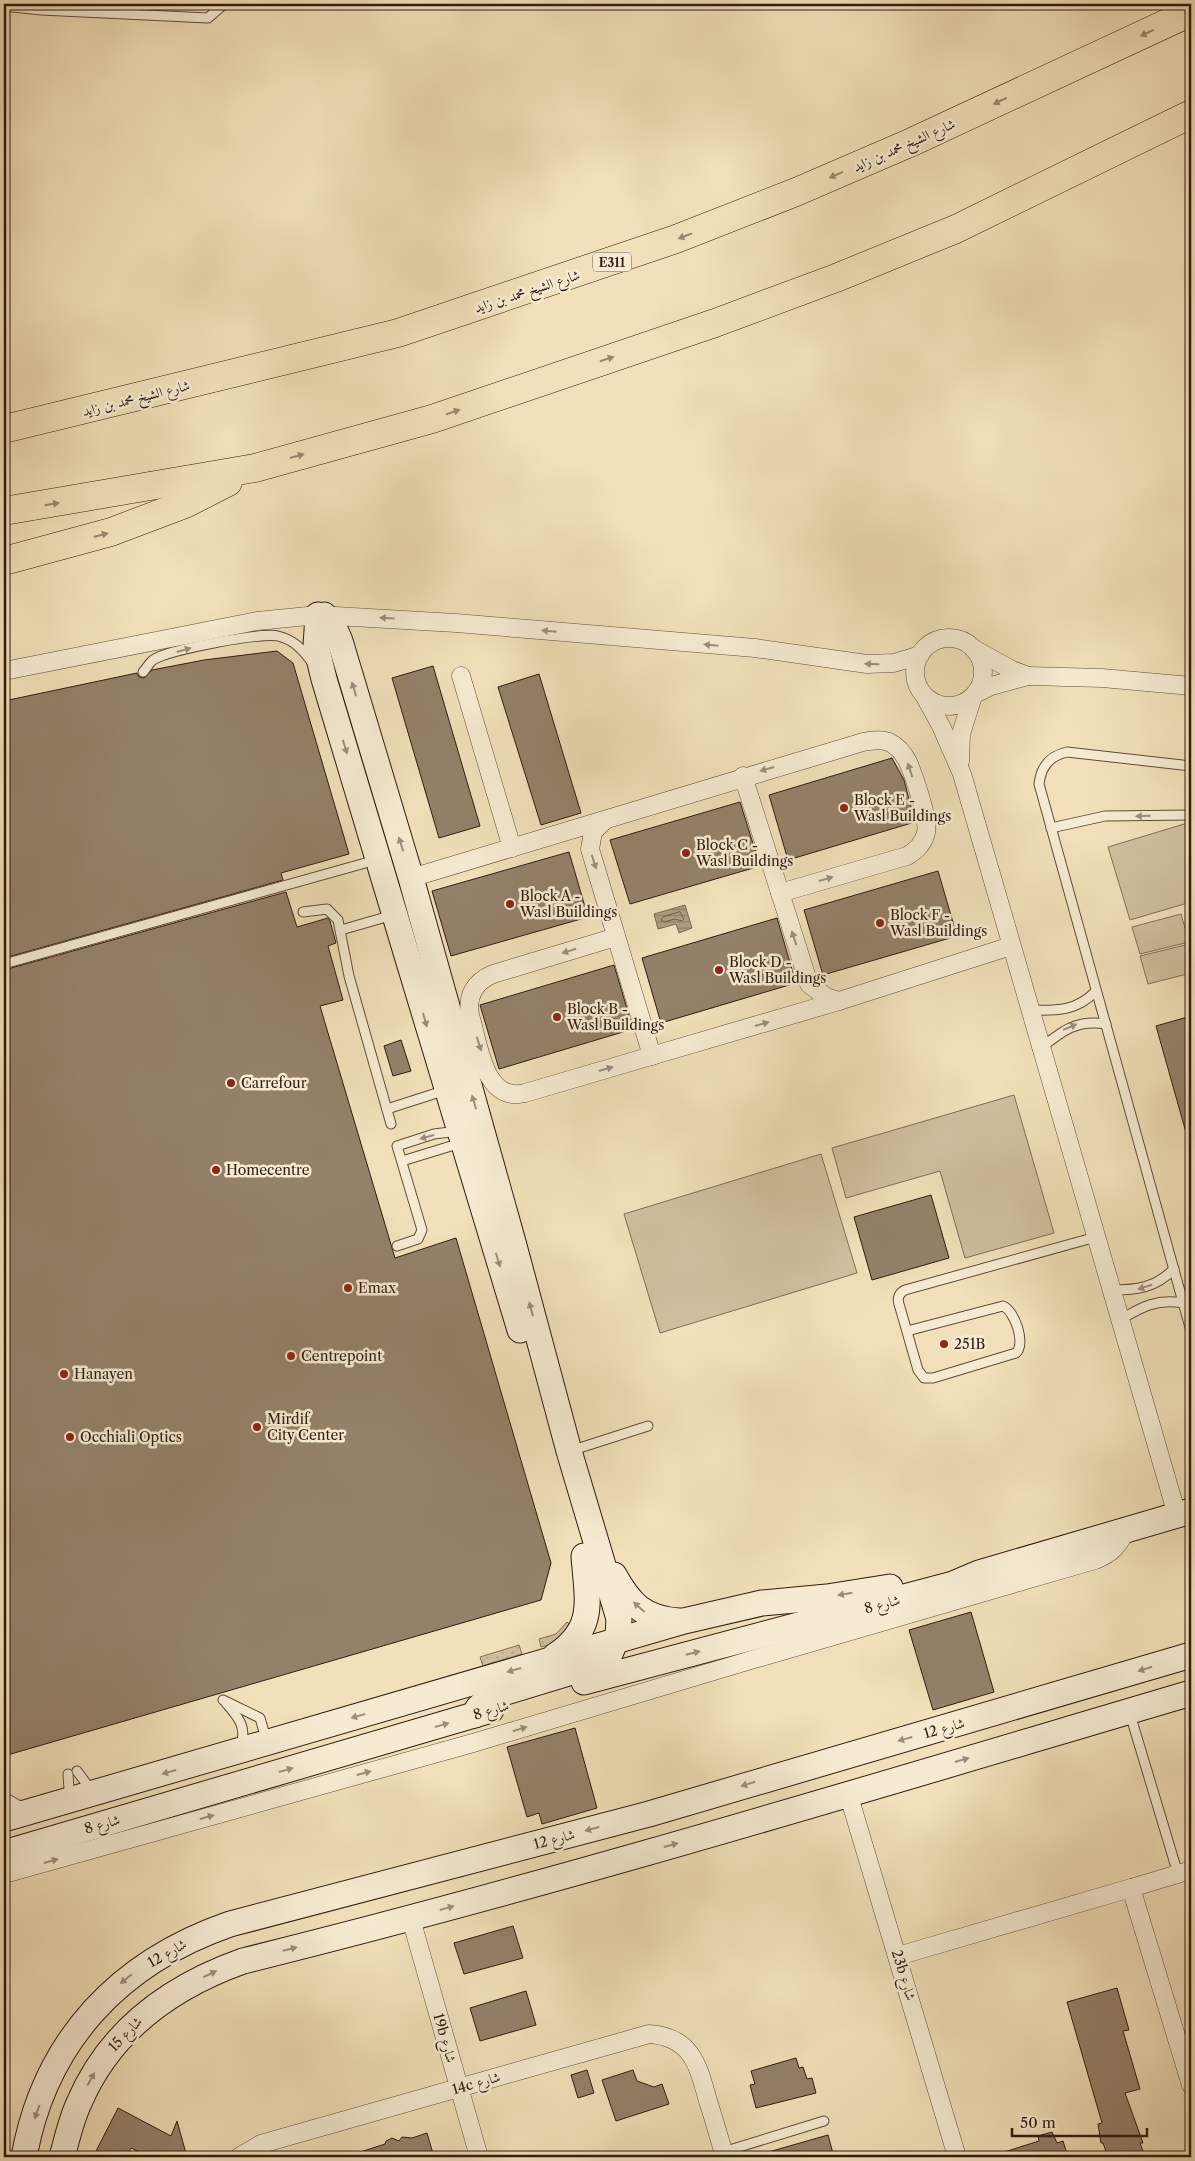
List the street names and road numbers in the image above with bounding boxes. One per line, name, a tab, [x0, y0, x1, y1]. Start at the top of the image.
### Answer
street label: شارع الشيخ محمد بن زايد	[850, 114, 960, 179]
road number: E311	[593, 252, 631, 272]
street label: شارع الشيخ محمد بن زايد	[472, 265, 583, 320]
street label: شارع الشيخ محمد بن زايد	[80, 376, 193, 424]
street label: شارع 8	[862, 1591, 903, 1620]
street label: شارع 8	[471, 1696, 512, 1727]
street label: شارع 12	[921, 1714, 968, 1745]
street label: شارع 8	[82, 1810, 123, 1841]
street label: شارع 12	[531, 1825, 577, 1856]
street label: شارع 12	[144, 1935, 191, 1974]
street label: 23b شارع	[885, 1947, 920, 2004]
street label: 19b شارع	[426, 2011, 461, 2066]
street label: شارع 15	[104, 2013, 148, 2057]
street label: 14c شارع	[450, 2068, 503, 2101]

